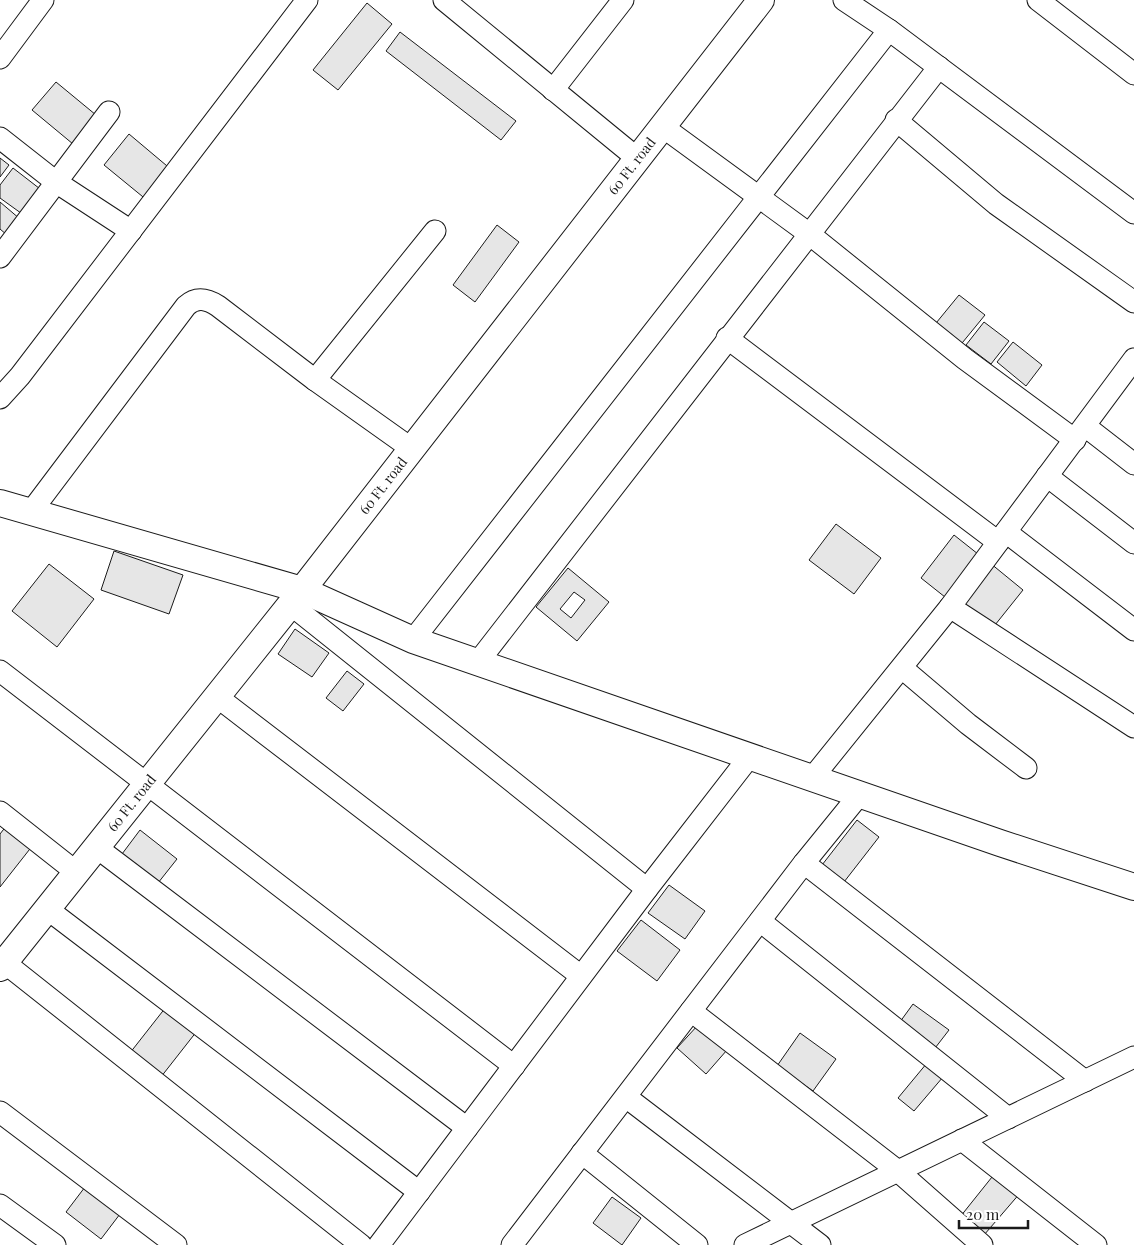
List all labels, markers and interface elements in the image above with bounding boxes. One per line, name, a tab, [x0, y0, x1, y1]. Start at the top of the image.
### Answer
street label: 60 Ft. road	[603, 133, 660, 198]
street label: 60 Ft. road	[354, 453, 411, 518]
street label: 60 Ft. road	[103, 770, 160, 835]
scale bar	[959, 1198, 1028, 1230]
text: 20 m	[966, 1204, 1000, 1224]

